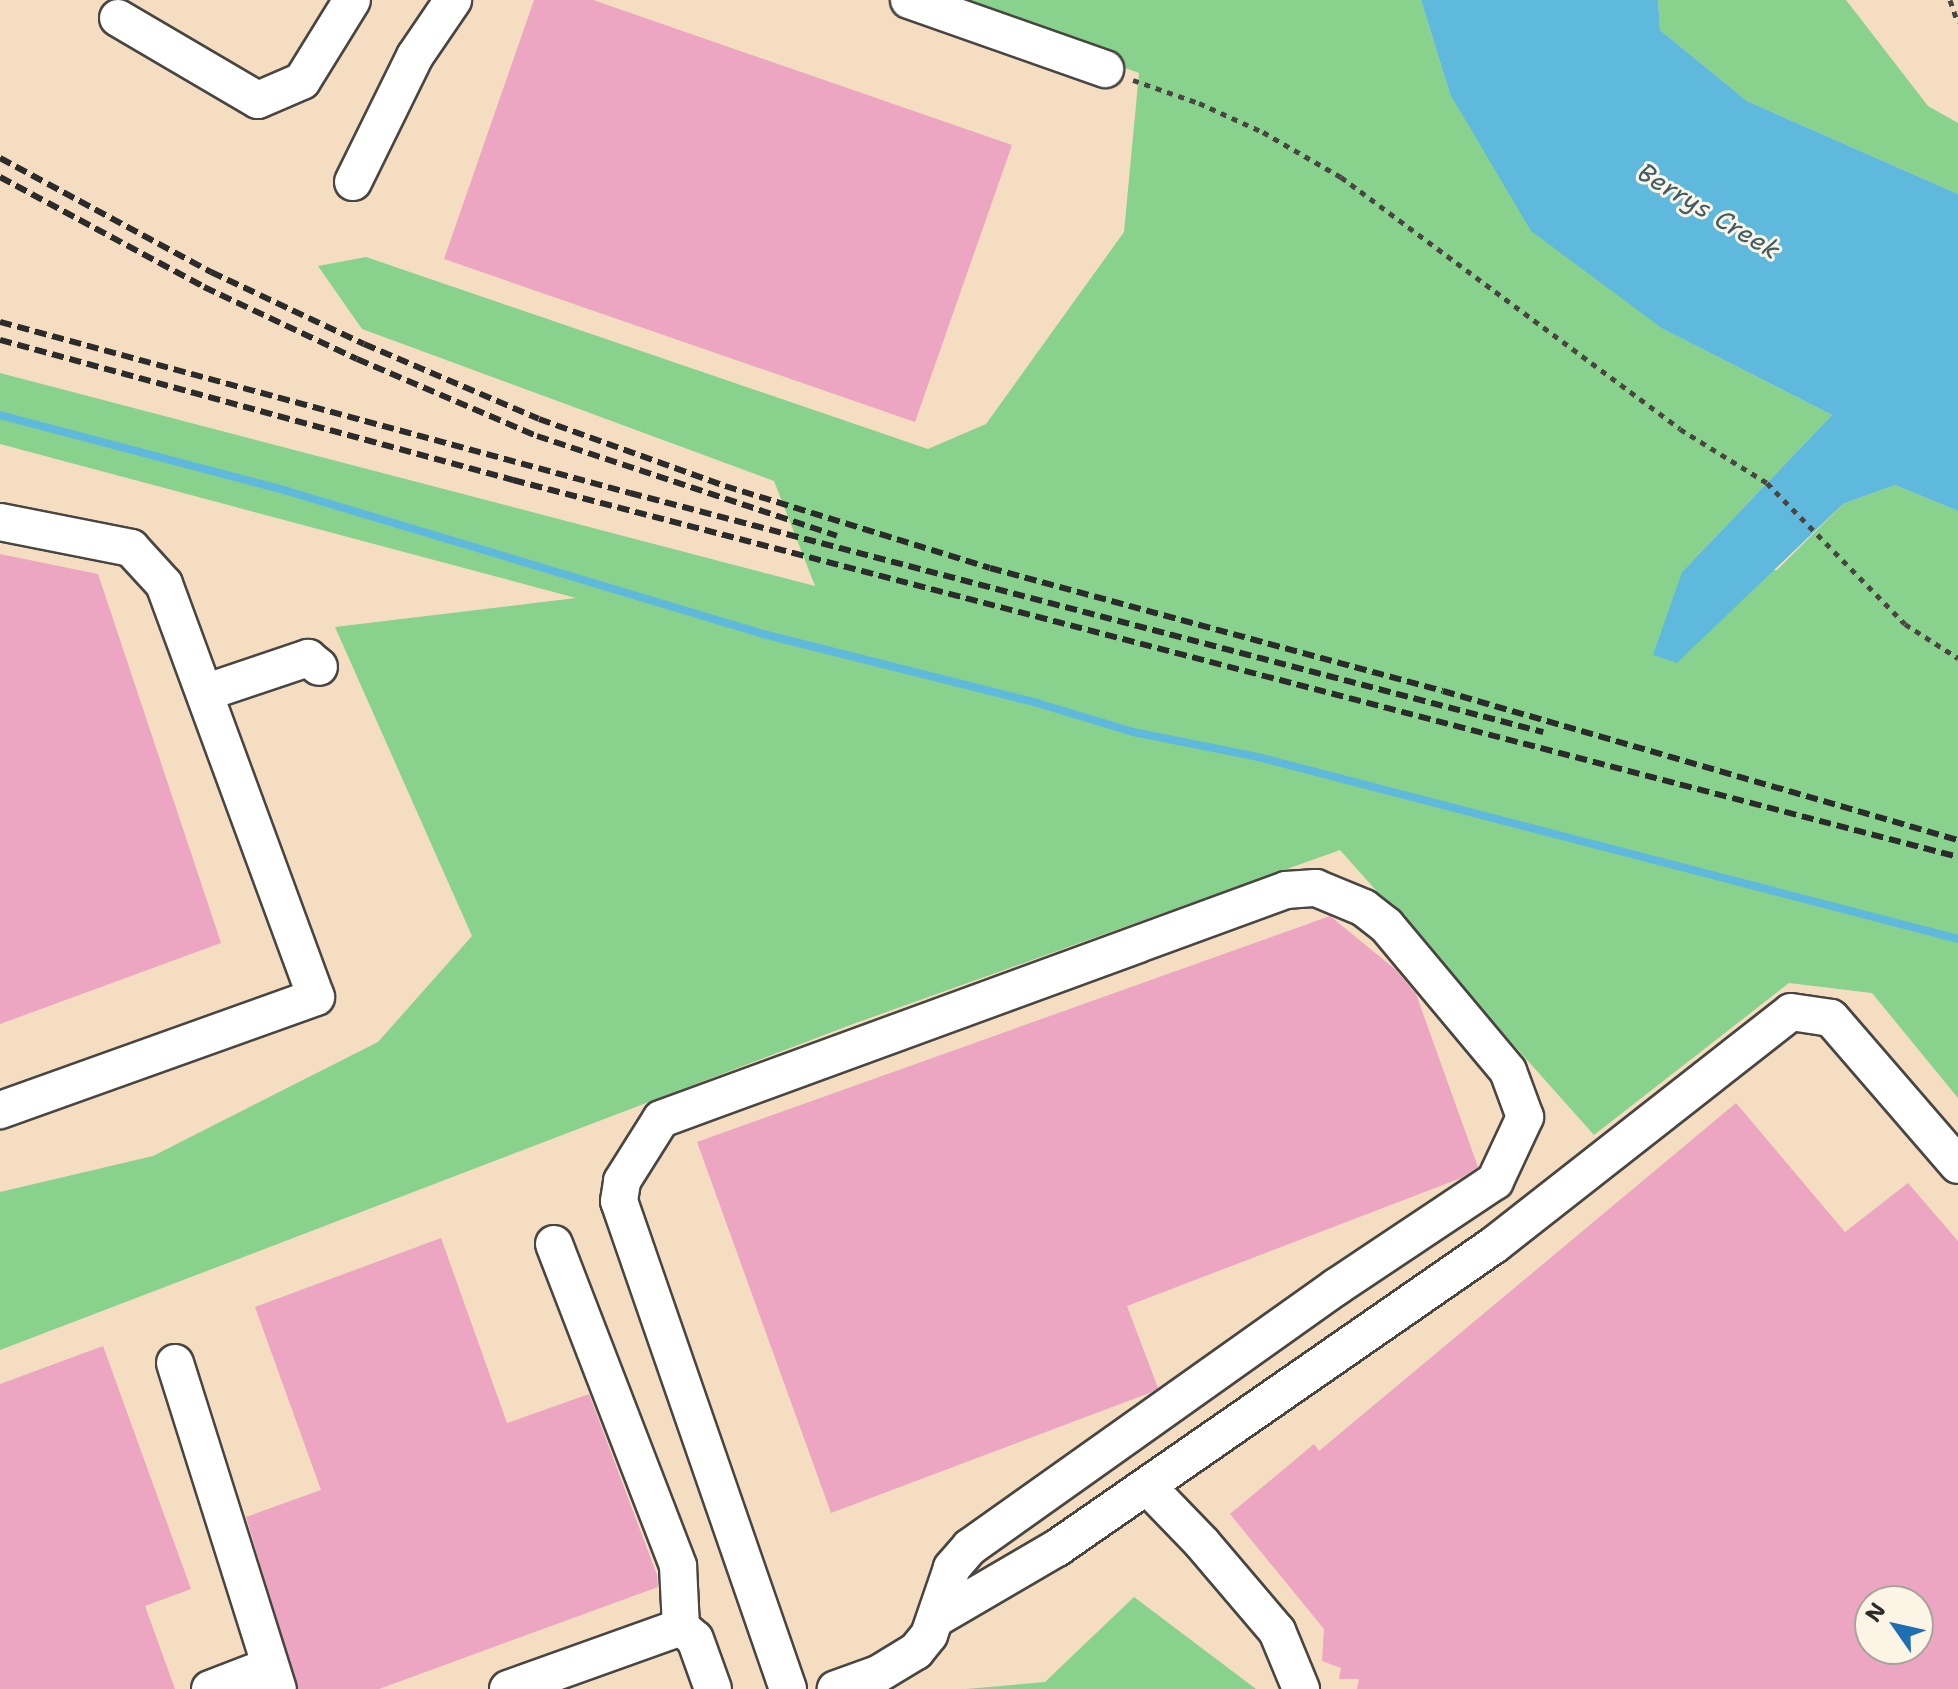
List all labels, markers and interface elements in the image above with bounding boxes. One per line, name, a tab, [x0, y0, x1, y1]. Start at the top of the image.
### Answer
water label: Berrys Creek	[1632, 156, 1786, 266]
north arrow	[1854, 1585, 1934, 1665]
text: N	[1858, 1597, 1892, 1628]

